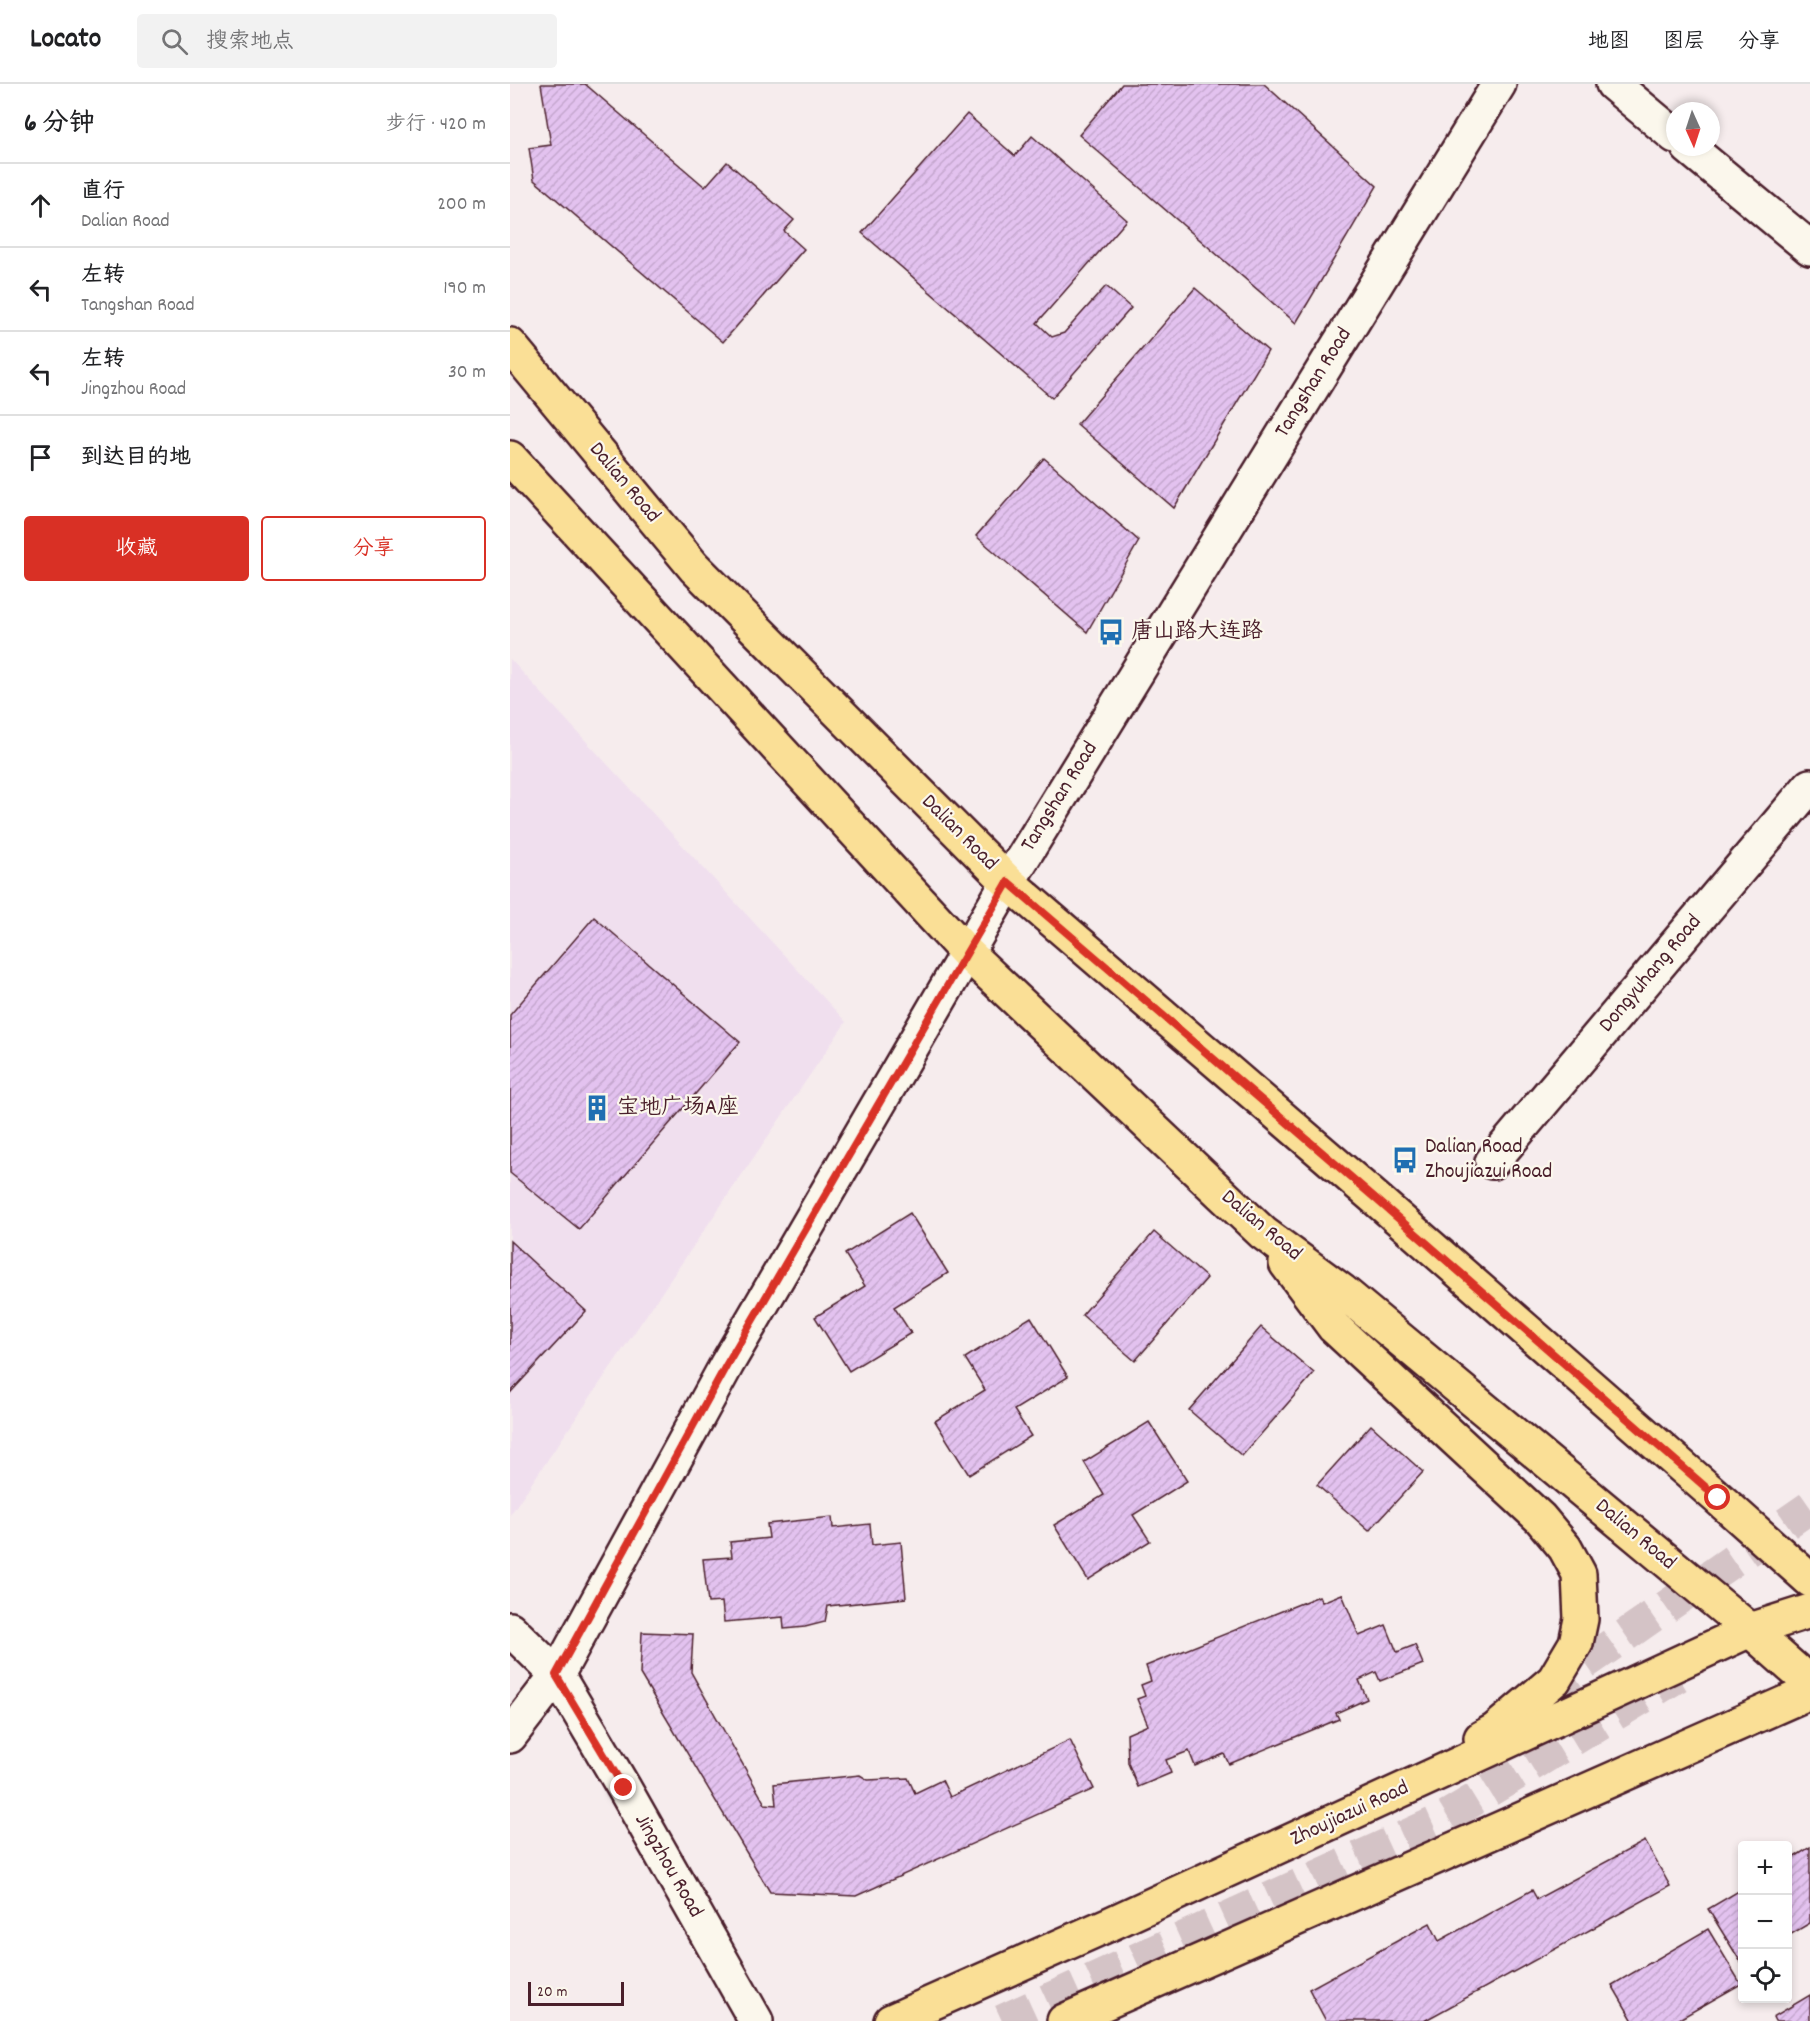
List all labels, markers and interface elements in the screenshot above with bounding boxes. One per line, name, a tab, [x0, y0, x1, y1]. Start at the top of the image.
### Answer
search box	[137, 14, 557, 68]
text: Locato	[30, 21, 101, 61]
icon: search	[158, 25, 191, 58]
text: 搜索地点	[206, 27, 294, 58]
text: 地图	[1588, 28, 1630, 58]
text: 图层	[1663, 28, 1705, 58]
text: 分享	[1738, 28, 1780, 58]
north arrow	[1666, 102, 1720, 156]
text: 6 分钟	[24, 106, 95, 143]
text: 步行 · 420 m	[386, 111, 486, 139]
text: 直行	[81, 177, 125, 208]
icon: ahead	[24, 189, 57, 222]
text: 200 m	[437, 191, 486, 219]
text: Dalian Road	[81, 208, 170, 236]
text: 左转	[81, 261, 125, 292]
icon: left	[24, 273, 57, 306]
text: 190 m	[443, 275, 486, 303]
text: Tangshan Road	[81, 292, 195, 320]
street label: Tangshan Road	[1268, 322, 1360, 444]
text: 左转	[81, 345, 125, 376]
icon: left	[24, 357, 57, 390]
text: 30 m	[448, 359, 486, 387]
text: Jingzhou Road	[81, 376, 186, 404]
street label: Dalian Road	[581, 436, 667, 530]
icon: arrive	[24, 441, 57, 474]
text: 到达目的地	[81, 443, 191, 474]
button: 收藏	[24, 516, 249, 581]
button: 分享	[261, 516, 486, 581]
bus stop icon: 唐山路大连路	[1096, 617, 1126, 647]
place label: 唐山路大连路	[1131, 617, 1263, 648]
street label: Tangshan Road	[1014, 736, 1106, 858]
street label: Dalian Road	[914, 788, 1004, 878]
street label: Dongyuhang Road	[1592, 908, 1710, 1040]
building icon: 宝地广场A座	[582, 1093, 612, 1123]
place label: 宝地广场A座	[617, 1093, 739, 1124]
place label: Dalian Road Zhoujiazui Road	[1425, 1132, 1552, 1188]
bus stop icon: Dalian Road Zhoujiazui Road	[1390, 1145, 1420, 1175]
street label: Dalian Road	[1214, 1183, 1308, 1269]
route start	[1704, 1484, 1730, 1510]
street label: Dalian Road	[1588, 1492, 1682, 1578]
street label: Zhoujiazui Road	[1286, 1773, 1414, 1855]
route end	[610, 1774, 636, 1800]
street label: Jingzhou Road	[626, 1808, 710, 1924]
map controls	[1738, 1841, 1792, 2003]
button: +	[1738, 1841, 1792, 1895]
button: −	[1738, 1895, 1792, 1949]
button: locate	[1738, 1949, 1792, 2003]
scale bar	[528, 1979, 624, 2006]
text: 20 m	[537, 1981, 567, 2004]

